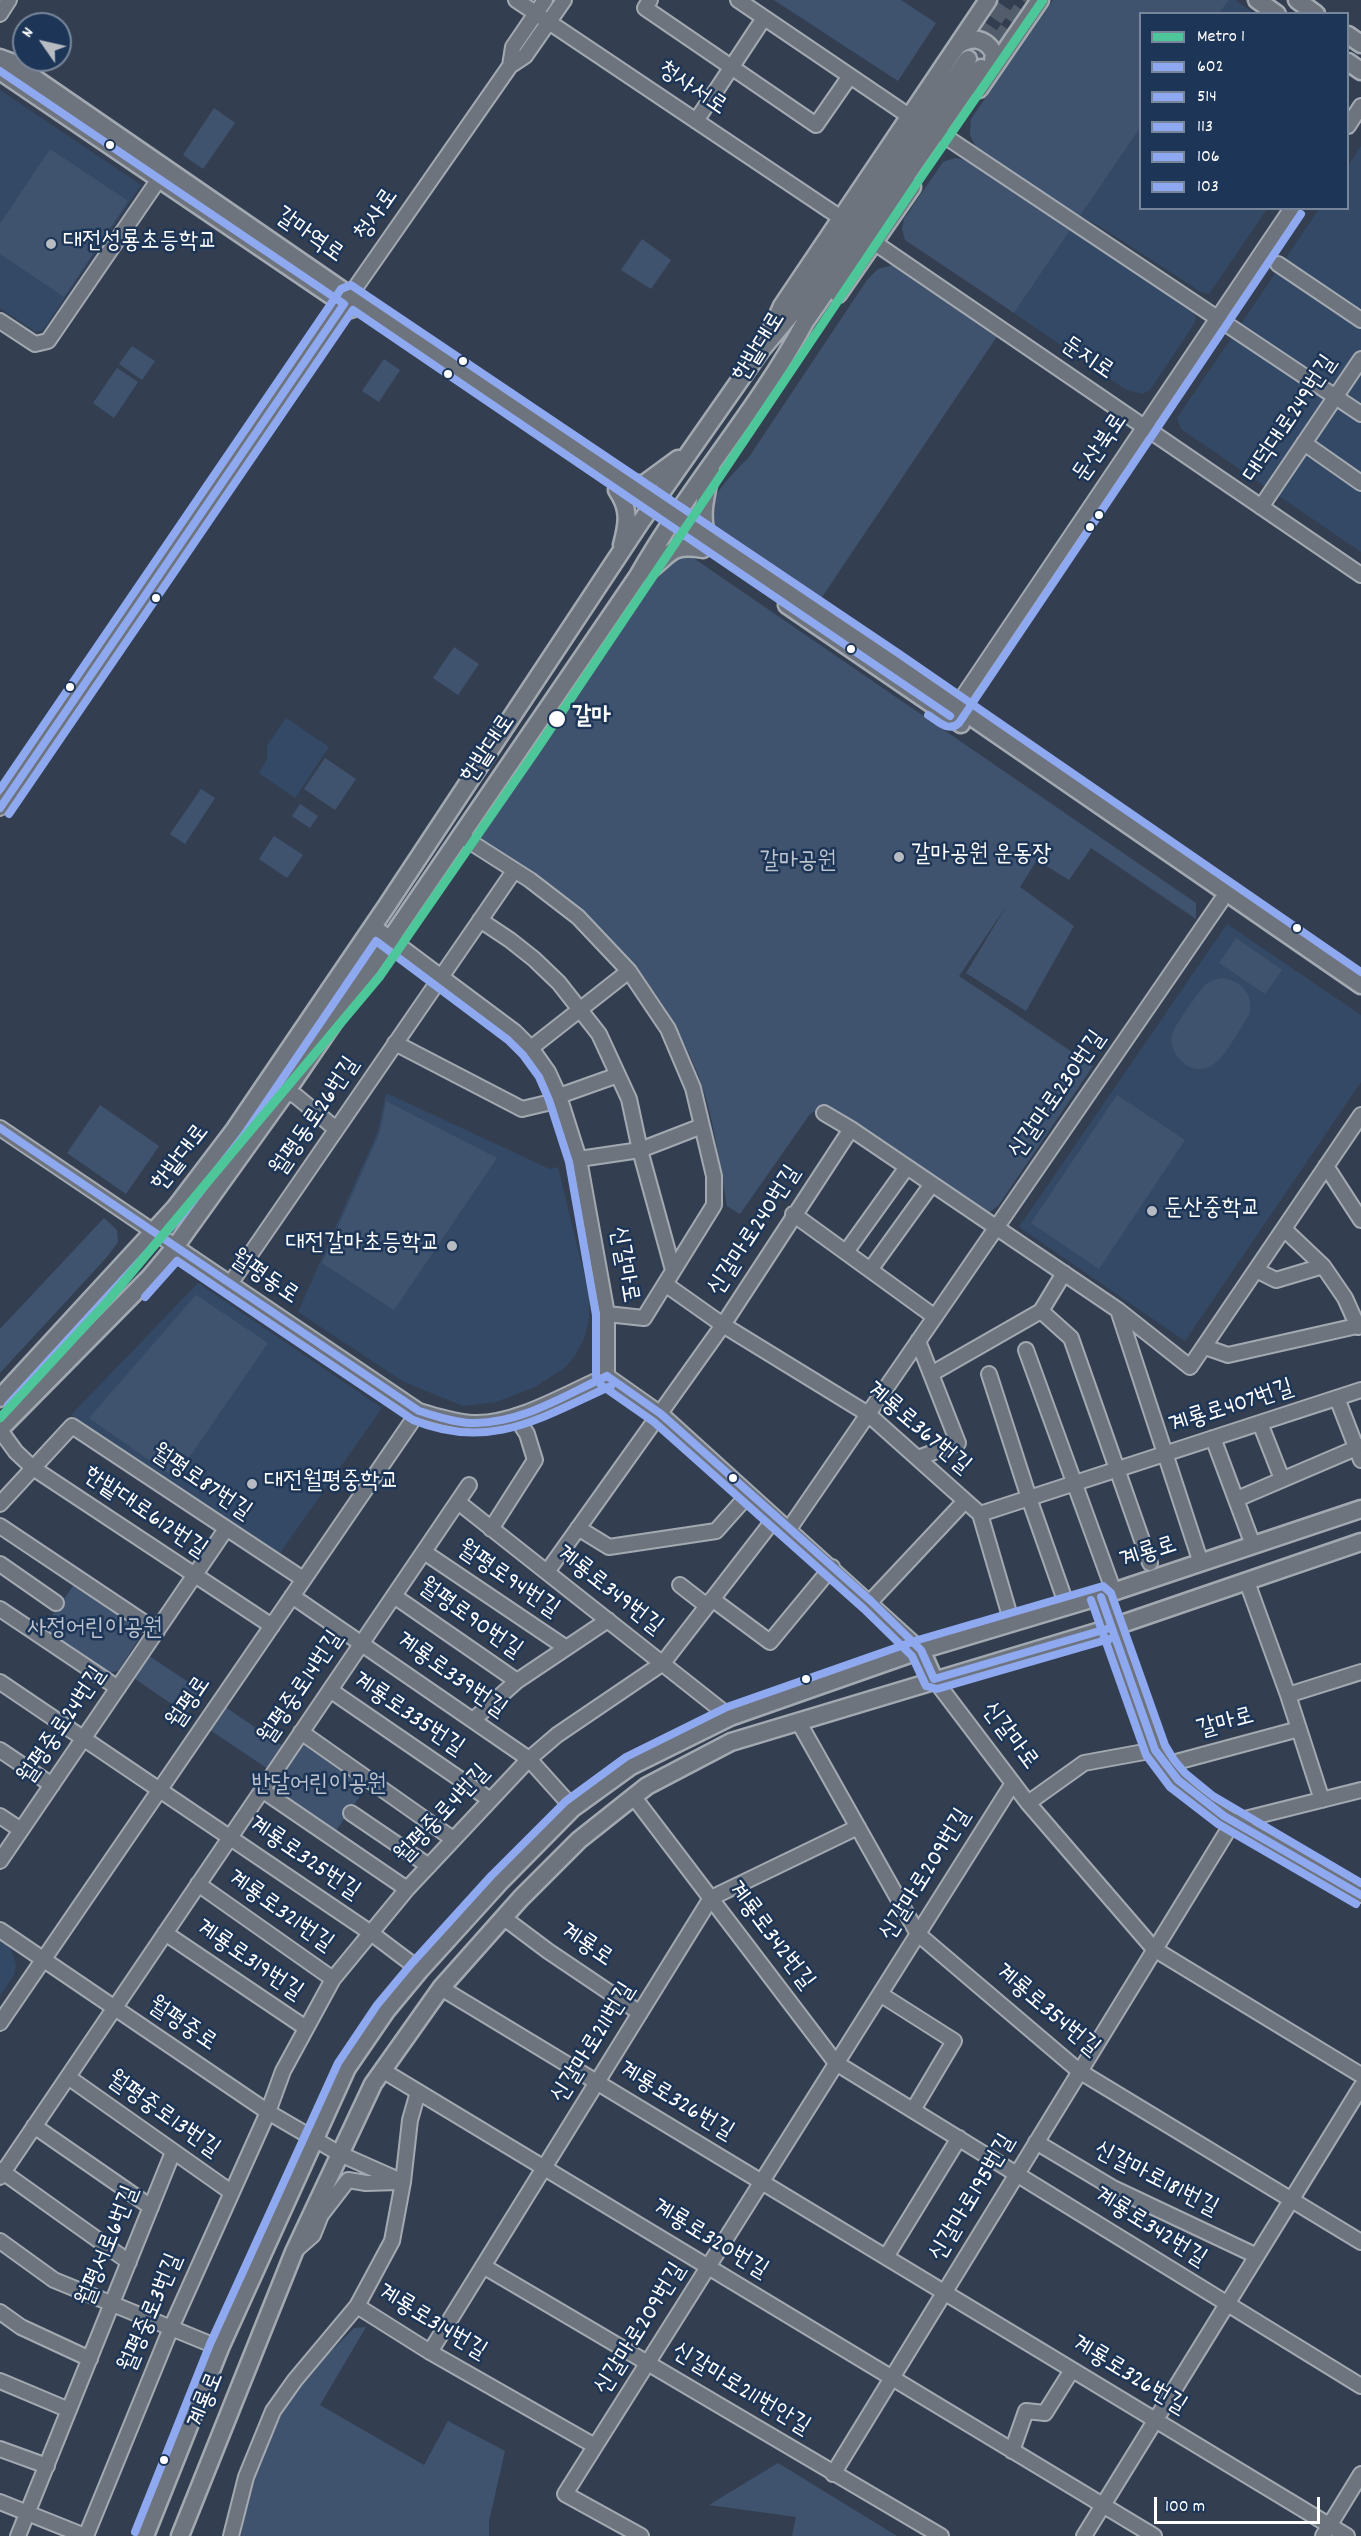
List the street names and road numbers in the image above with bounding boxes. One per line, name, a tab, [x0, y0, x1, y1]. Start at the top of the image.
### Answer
street label: 청사서로	[651, 56, 731, 124]
street label: 청사로	[350, 184, 406, 248]
street label: 갈마역로	[268, 203, 348, 271]
street label: 한밭대로	[728, 308, 794, 388]
street label: 둔지로	[1054, 332, 1118, 388]
street label: 대덕대로249번길	[1239, 351, 1345, 489]
street label: 둔산북로	[1068, 409, 1136, 489]
street label: 한밭대로	[456, 710, 524, 790]
street label: 신갈마로230번길	[1004, 1026, 1114, 1166]
street label: 월평동로26번길	[266, 1053, 368, 1183]
street label: 한밭대로	[147, 1120, 217, 1198]
street label: 신갈마로240번길	[703, 1162, 809, 1302]
street label: 신갈마로	[601, 1224, 643, 1306]
street label: 월평동로	[223, 1245, 303, 1313]
street label: 계룡로407번길	[1166, 1375, 1298, 1443]
street label: 계룡로367번길	[859, 1378, 975, 1482]
street label: 월평로87번길	[144, 1440, 256, 1528]
street label: 한밭대로612번길	[77, 1462, 211, 1566]
street label: 계룡로	[1117, 1532, 1181, 1578]
street label: 월평로94번길	[450, 1536, 564, 1626]
street label: 계룡로349번길	[549, 1541, 667, 1643]
street label: 월평로90번길	[411, 1574, 527, 1666]
street label: 월평중로14번길	[254, 1627, 352, 1751]
street label: 계룡로339번길	[389, 1628, 511, 1726]
street label: 월평중로24번길	[14, 1662, 114, 1792]
street label: 계룡로335번길	[345, 1668, 469, 1764]
street label: 월평로	[163, 1672, 219, 1736]
street label: 신갈마로	[973, 1697, 1043, 1777]
street label: 갈마로	[1194, 1704, 1258, 1746]
street label: 월평중로4번길	[391, 1760, 497, 1872]
street label: 신갈마로209번길	[875, 1805, 979, 1947]
street label: 계룡로325번길	[242, 1812, 364, 1908]
street label: 계룡로321번길	[220, 1866, 338, 1960]
street label: 계룡로342번길	[719, 1877, 819, 1997]
street label: 계룡로319번길	[189, 1916, 307, 2008]
street label: 계룡로	[553, 1919, 617, 1975]
street label: 계룡로354번길	[988, 1960, 1104, 2064]
street label: 신갈마로211번길	[547, 1978, 643, 2110]
street label: 월평중로	[141, 1992, 221, 2060]
street label: 계룡로326번길	[612, 2057, 738, 2149]
street label: 월평중로13번길	[100, 2066, 224, 2166]
street label: 신갈마로195번길	[925, 2130, 1023, 2268]
street label: 신갈마로181번길	[1088, 2137, 1222, 2225]
street label: 월평서로6번길	[73, 2182, 147, 2312]
street label: 계룡로342번길	[1087, 2183, 1211, 2275]
street label: 계룡로320번길	[646, 2195, 772, 2287]
street label: 월평중로3번길	[115, 2250, 191, 2378]
street label: 신갈마로209번길	[590, 2259, 694, 2401]
street label: 계룡로314번길	[371, 2280, 491, 2368]
street label: 계룡로326번길	[1065, 2331, 1191, 2423]
street label: 신갈마로211번안길	[666, 2338, 814, 2444]
street label: 계룡로	[184, 2369, 232, 2433]

